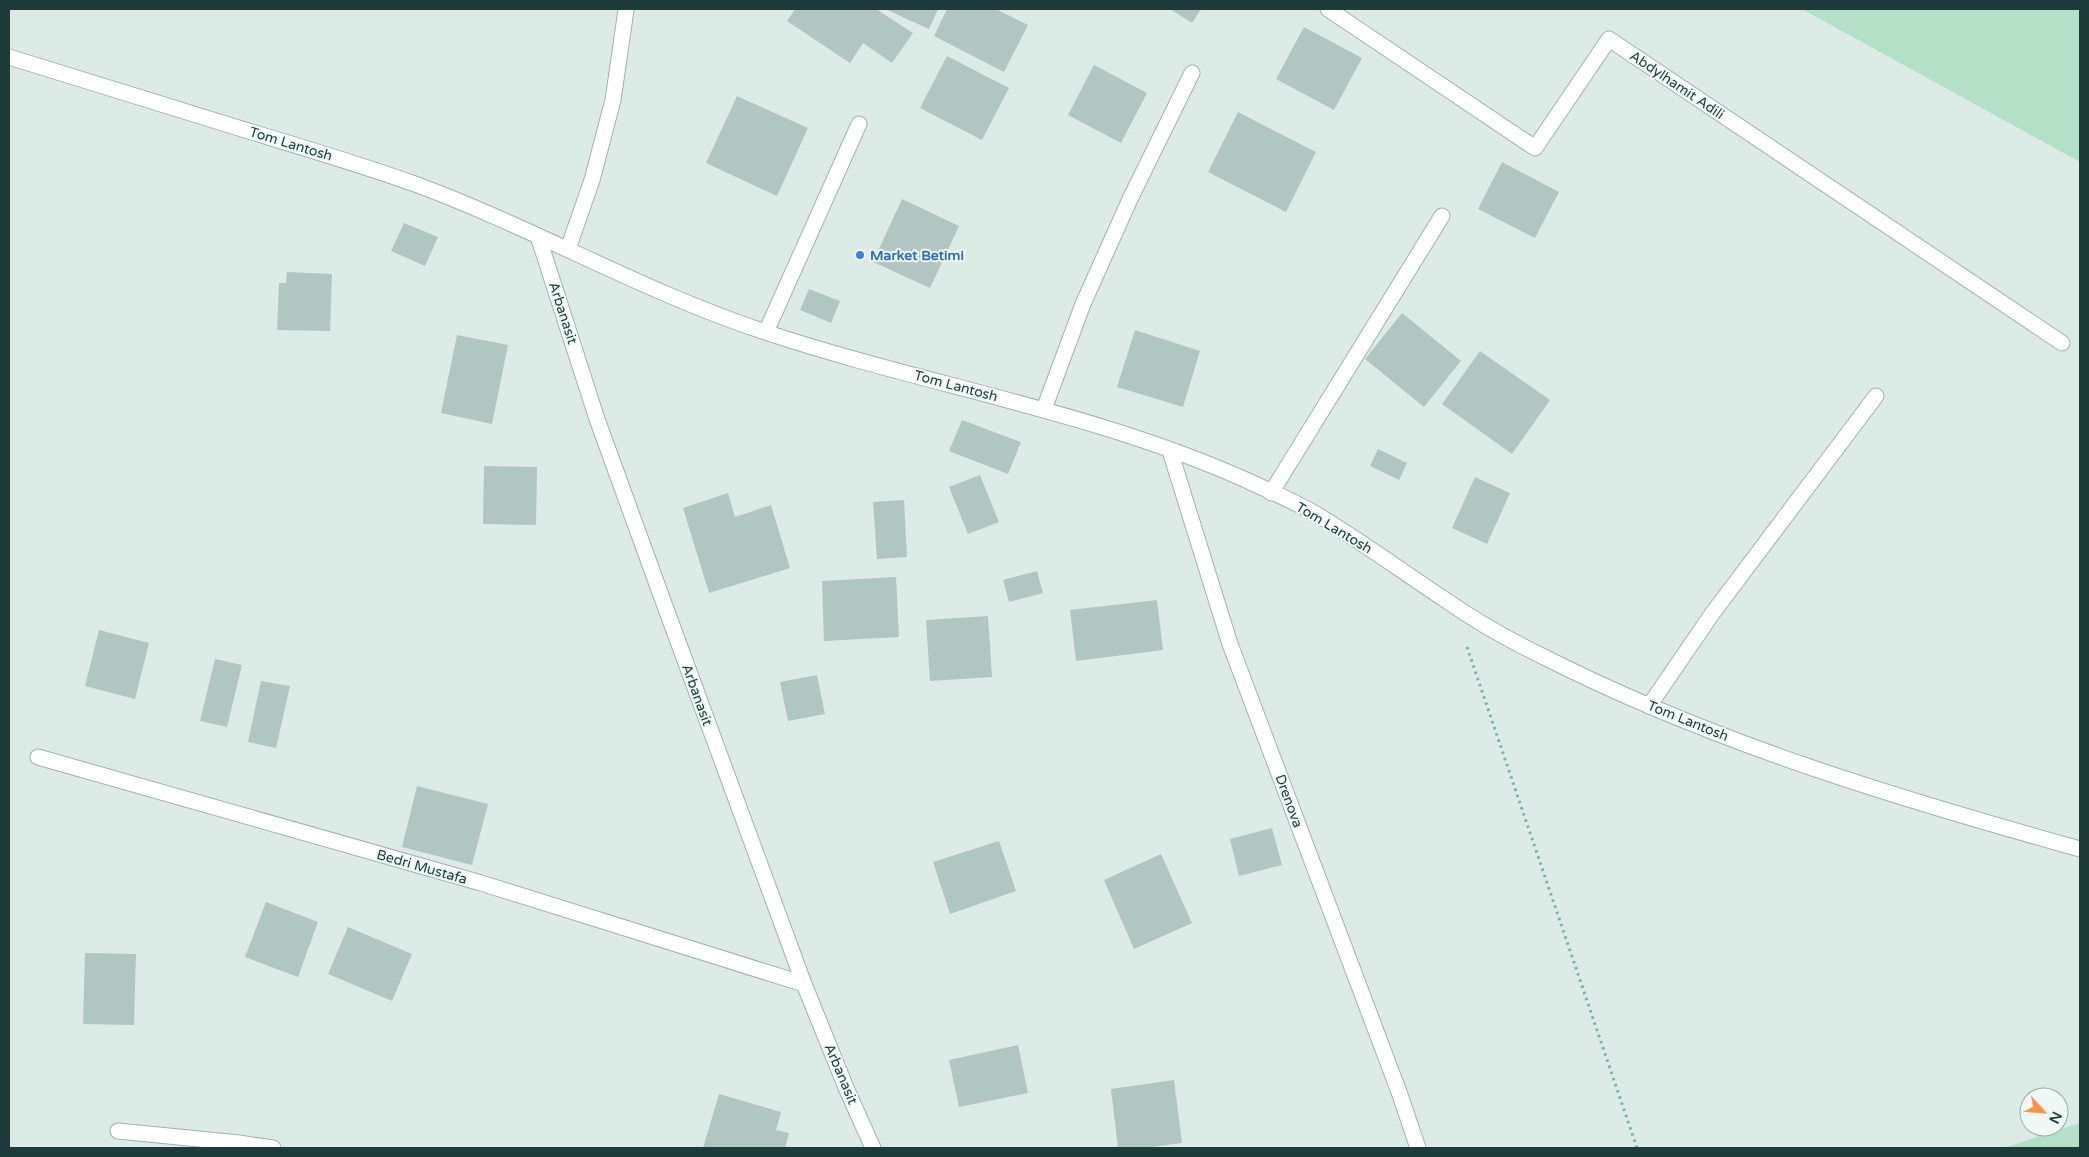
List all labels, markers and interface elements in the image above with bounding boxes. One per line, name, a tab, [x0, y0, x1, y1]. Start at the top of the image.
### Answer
street label: Abdylhamit Adili	[1627, 47, 1727, 123]
street label: Tom Lantosh	[247, 123, 335, 165]
place label: Market Betimi	[870, 247, 964, 264]
marker: Market Betimi	[854, 249, 866, 261]
street label: Arbanasit	[545, 280, 581, 347]
street label: Tom Lantosh	[912, 367, 1000, 405]
street label: Tom Lantosh	[1293, 499, 1375, 557]
street label: Arbanasit	[678, 662, 716, 729]
street label: Tom Lantosh	[1645, 697, 1731, 745]
street label: Drenova	[1272, 772, 1306, 830]
street label: Bedri Mustafa	[375, 846, 469, 888]
street label: Arbanasit	[821, 1041, 862, 1108]
north arrow	[2019, 1087, 2069, 1137]
text: N	[2045, 1109, 2065, 1126]

